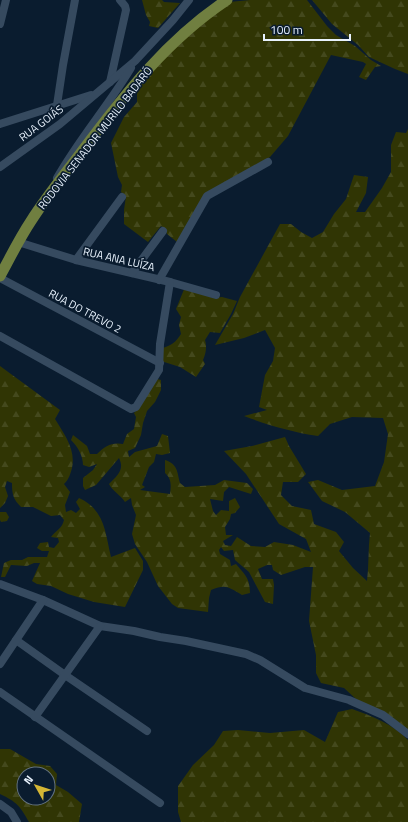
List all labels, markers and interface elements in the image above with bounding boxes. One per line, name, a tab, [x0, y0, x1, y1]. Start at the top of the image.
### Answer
scale bar	[264, 16, 350, 42]
text: 100 m	[270, 20, 303, 39]
street label: RODOVIA SENADOR MURILO BADARÓ	[34, 63, 156, 213]
street label: RUA GOIÁS	[15, 101, 67, 145]
street label: RUA ANA LUÍZA	[82, 243, 157, 275]
street label: RUA DO TREVO 2	[46, 285, 124, 337]
north arrow	[16, 766, 56, 806]
text: N	[20, 772, 37, 788]

